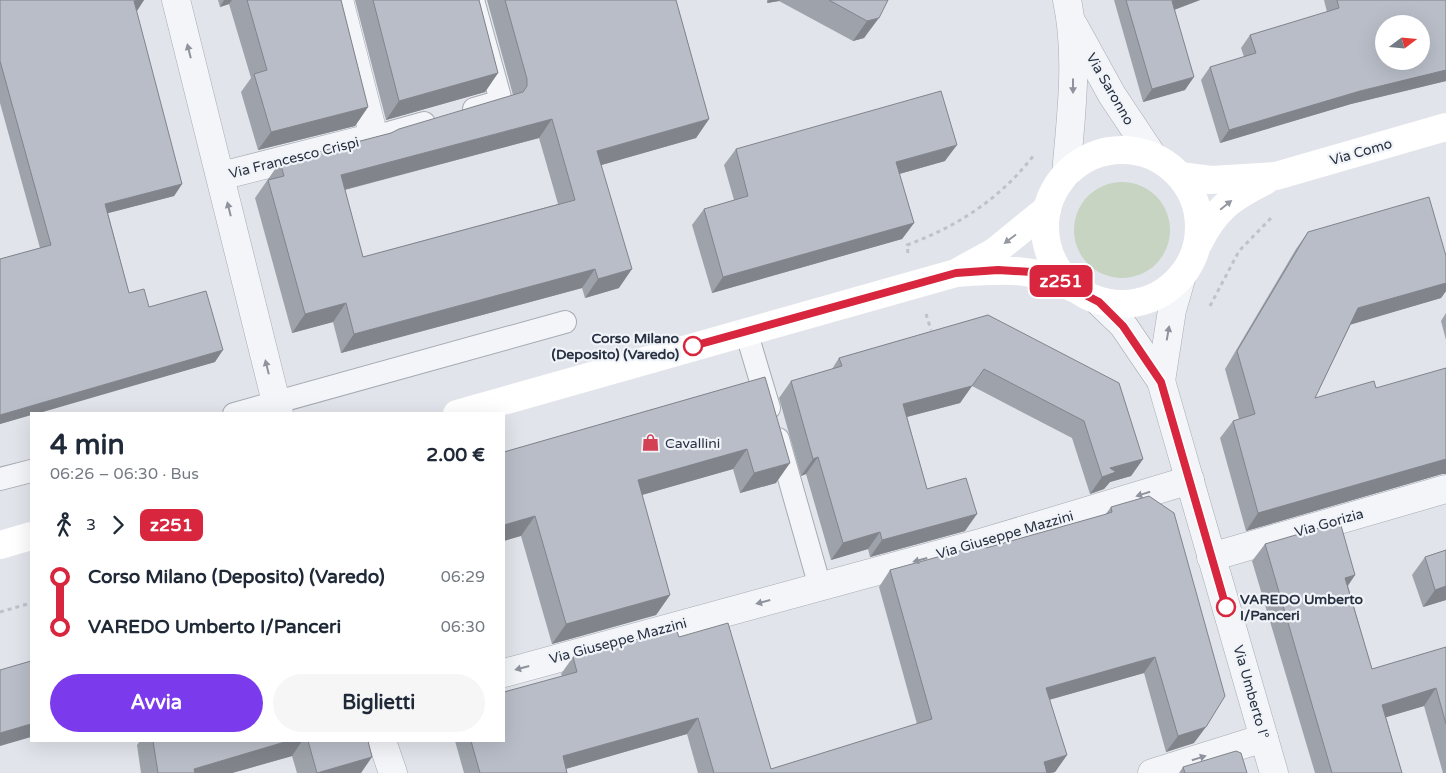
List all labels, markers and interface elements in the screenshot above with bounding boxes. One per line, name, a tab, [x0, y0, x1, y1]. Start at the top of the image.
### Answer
north arrow	[1375, 15, 1430, 70]
map controls	[1375, 15, 1430, 70]
one-way arrow	[185, 43, 193, 58]
street label: Via Saronno	[1083, 50, 1137, 128]
one-way arrow	[1069, 78, 1077, 94]
street label: Via Francesco Crispi	[227, 134, 361, 182]
street label: Via Como	[1328, 135, 1394, 169]
one-way arrow	[1219, 200, 1232, 211]
one-way arrow	[225, 201, 233, 216]
one-way arrow	[1004, 234, 1017, 245]
line badge: z251	[1026, 265, 1096, 297]
text: z251	[1040, 270, 1082, 292]
one-way arrow	[1164, 326, 1172, 341]
place label: Corso Milano (Deposito) (Varedo)	[552, 330, 679, 363]
marker: Corso Milano (Deposito) (Varedo)	[683, 336, 703, 356]
one-way arrow	[263, 359, 271, 374]
text: 4 min	[50, 428, 125, 462]
shop icon: Cavallini	[641, 433, 661, 453]
place label: Cavallini	[665, 435, 720, 452]
text: 2.00 €	[426, 444, 485, 466]
text: 06:26 – 06:30 · Bus	[50, 464, 199, 484]
one-way arrow	[1135, 491, 1150, 499]
street label: Via Gorizia	[1293, 505, 1365, 541]
street label: Via Giuseppe Mazzini	[934, 507, 1076, 563]
icon: walk	[50, 511, 78, 539]
icon: forward	[104, 511, 132, 539]
text: z251	[150, 514, 193, 536]
text: 3	[86, 515, 96, 535]
one-way arrow	[912, 556, 927, 564]
text: Corso Milano (Deposito) (Varedo)	[88, 566, 385, 588]
text: 06:29	[441, 567, 485, 587]
place label: VAREDO Umberto I/Panceri	[1240, 591, 1364, 624]
marker: VAREDO Umberto I/Panceri	[1216, 597, 1236, 617]
one-way arrow	[755, 598, 770, 606]
street label: Via Giuseppe Mazzini	[547, 614, 689, 668]
text: VAREDO Umberto I/Panceri	[88, 616, 341, 638]
text: 06:30	[441, 617, 485, 637]
street label: Via Umberto I°	[1230, 643, 1272, 741]
one-way arrow	[514, 664, 529, 672]
button: Avvia	[50, 674, 263, 732]
button: Biglietti	[273, 674, 485, 732]
one-way arrow	[1192, 754, 1207, 762]

